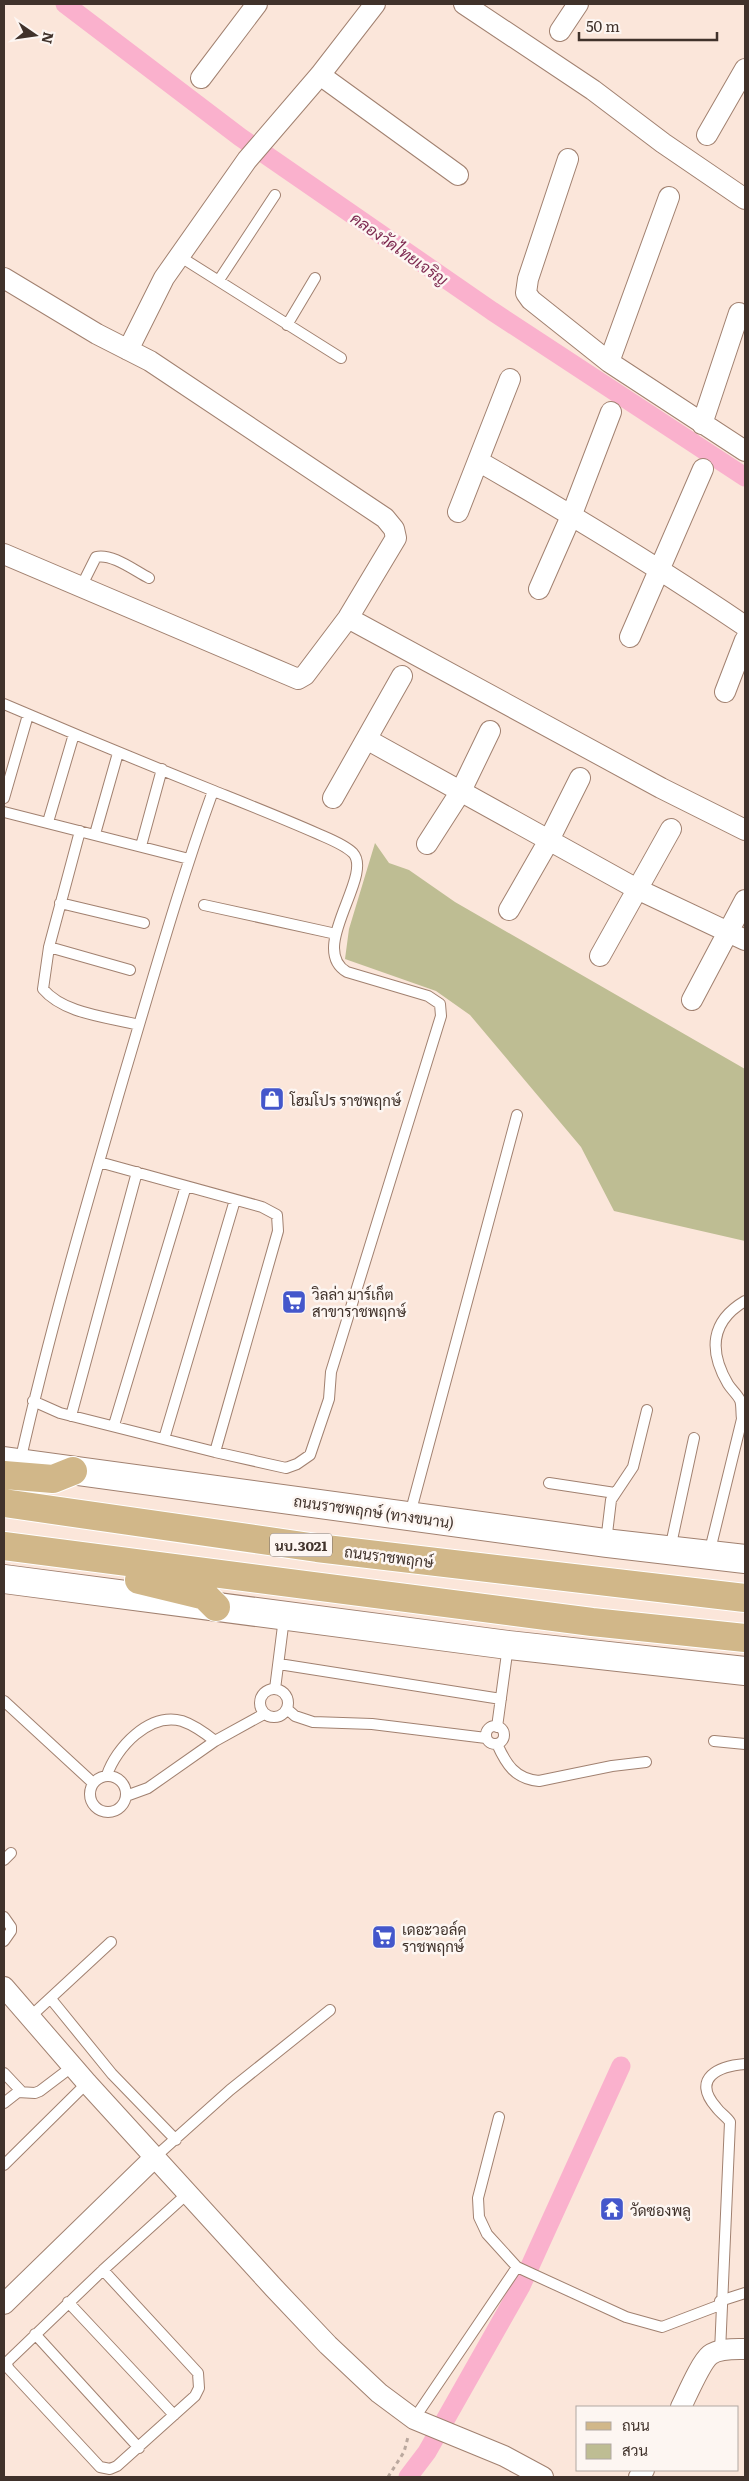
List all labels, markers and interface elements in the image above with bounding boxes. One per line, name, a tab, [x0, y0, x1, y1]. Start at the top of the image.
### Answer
north arrow	[10, 10, 60, 60]
scale bar	[579, 10, 716, 42]
text: 50 m	[586, 14, 620, 37]
text: N	[38, 30, 60, 46]
water label: คลองวัดไทยเจริญ	[346, 205, 454, 291]
shop icon: โฮมโปร ราชพฤกษ์	[259, 1086, 285, 1112]
place label: โฮมโปร ราชพฤกษ์	[289, 1088, 402, 1111]
place label: วิลล่า มาร์เก็ต สาขาราชพฤกษ์	[312, 1282, 407, 1322]
supermarket icon: วิลล่า มาร์เก็ต สาขาราชพฤกษ์	[281, 1289, 307, 1315]
street label: ถนนราชพฤกษ์ (ทางขนาน)	[292, 1488, 456, 1534]
road number: นบ.3021	[270, 1534, 332, 1556]
street label: ถนนราชพฤกษ์	[343, 1539, 436, 1573]
place label: เดอะวอล์ค ราชพฤกษ์	[402, 1917, 467, 1957]
supermarket icon: เดอะวอล์ค ราชพฤกษ์	[371, 1924, 397, 1950]
temple icon: วัดซองพลู	[599, 2196, 625, 2222]
place label: วัดซองพลู	[630, 2198, 691, 2221]
legend	[576, 2406, 739, 2471]
text: ถนน	[622, 2413, 650, 2436]
text: สวน	[622, 2438, 648, 2461]

